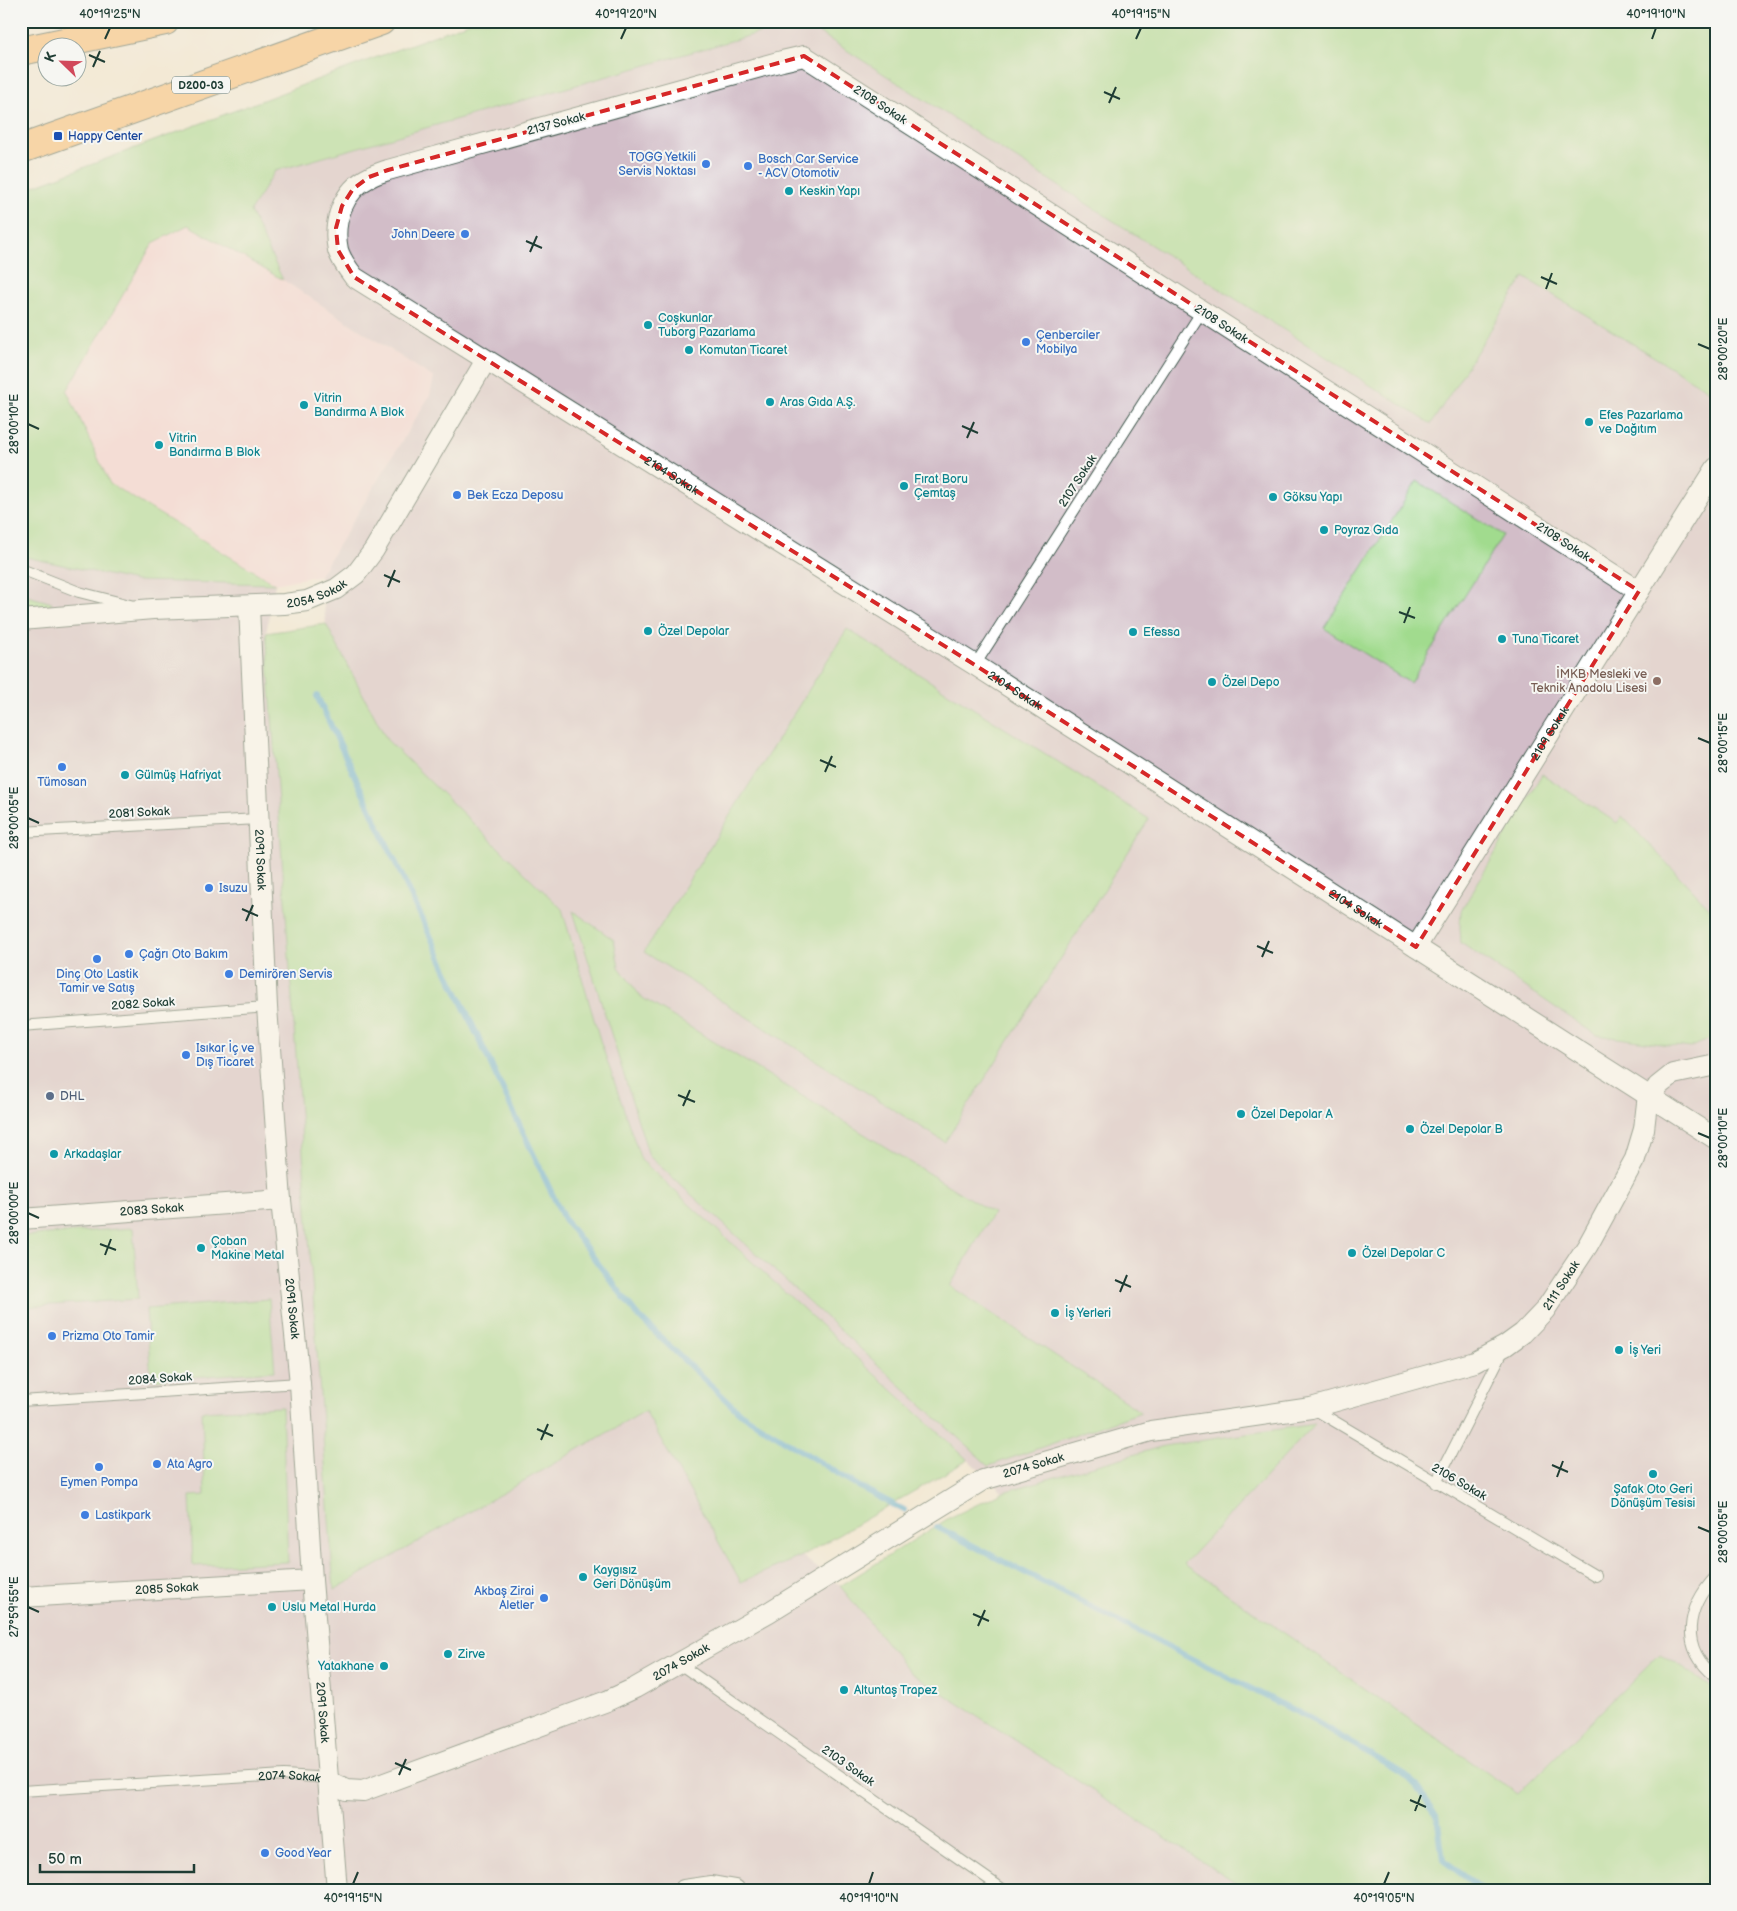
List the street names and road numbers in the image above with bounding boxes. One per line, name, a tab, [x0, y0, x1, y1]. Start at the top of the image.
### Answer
road number: D200-03	[172, 76, 230, 94]
street label: 2108 Sokak	[850, 82, 910, 128]
street label: 2137 Sokak	[525, 109, 587, 139]
street label: 2108 Sokak	[1191, 301, 1251, 347]
street label: 2107 Sokak	[1056, 452, 1100, 510]
street label: 2104 Sokak	[641, 453, 702, 498]
street label: 2108 Sokak	[1533, 519, 1593, 565]
street label: 2054 Sokak	[286, 576, 350, 611]
street label: 2104 Sokak	[985, 668, 1045, 713]
street label: 2109 Sokak	[1527, 703, 1572, 763]
street label: 2081 Sokak	[108, 804, 170, 822]
street label: 2091 Sokak	[252, 829, 269, 891]
street label: 2104 Sokak	[1326, 886, 1386, 932]
street label: 2082 Sokak	[111, 994, 175, 1014]
street label: 2083 Sokak	[119, 1200, 184, 1219]
street label: 2111 Sokak	[1539, 1258, 1583, 1313]
street label: 2091 Sokak	[282, 1277, 303, 1340]
street label: 2084 Sokak	[128, 1369, 192, 1389]
street label: 2074 Sokak	[1001, 1449, 1066, 1481]
street label: 2106 Sokak	[1429, 1460, 1489, 1504]
street label: 2085 Sokak	[135, 1579, 199, 1598]
street label: 2074 Sokak	[650, 1640, 712, 1684]
street label: 2091 Sokak	[313, 1681, 333, 1744]
street label: 2103 Sokak	[819, 1742, 878, 1790]
street label: 2074 Sokak	[258, 1767, 323, 1786]

